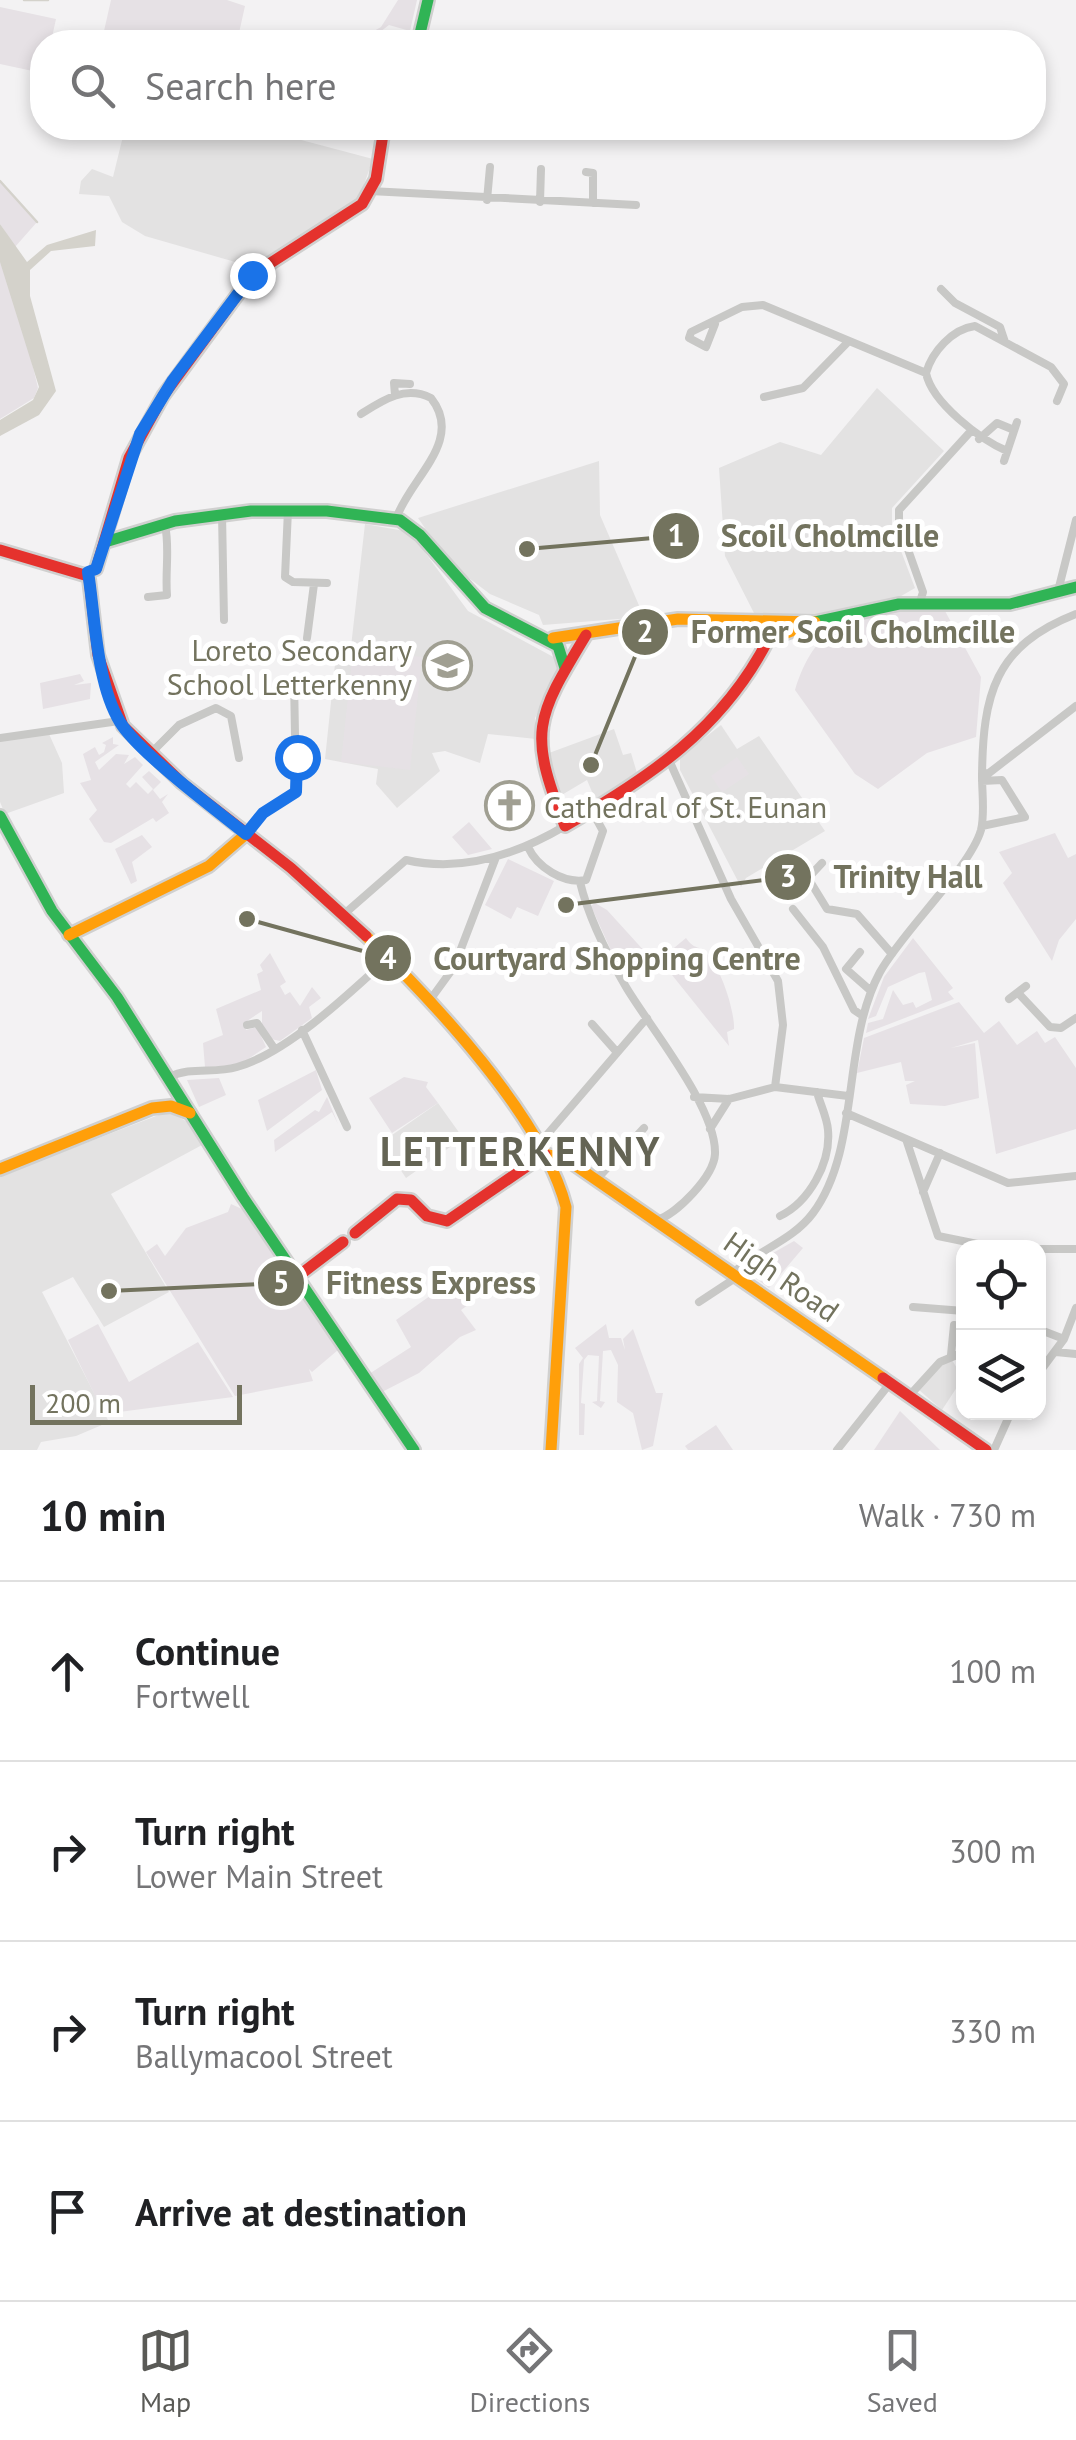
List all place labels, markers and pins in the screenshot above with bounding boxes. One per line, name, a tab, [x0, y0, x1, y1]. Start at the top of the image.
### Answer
callout: Scoil Cholmcille	[651, 505, 960, 567]
callout: Former Scoil Cholmcille	[620, 601, 1035, 663]
place label: Loreto Secondary School Letterkenny	[167, 630, 412, 703]
school or university icon: Loreto Secondary School Letterkenny	[421, 640, 473, 692]
church icon: Cathedral of St. Eunan	[483, 780, 535, 832]
place label: Cathedral of St. Eunan	[544, 787, 827, 826]
callout: Trinity Hall	[763, 846, 1003, 908]
callout: Courtyard Shopping Centre	[363, 927, 821, 989]
callout: Fitness Express	[256, 1252, 557, 1314]

